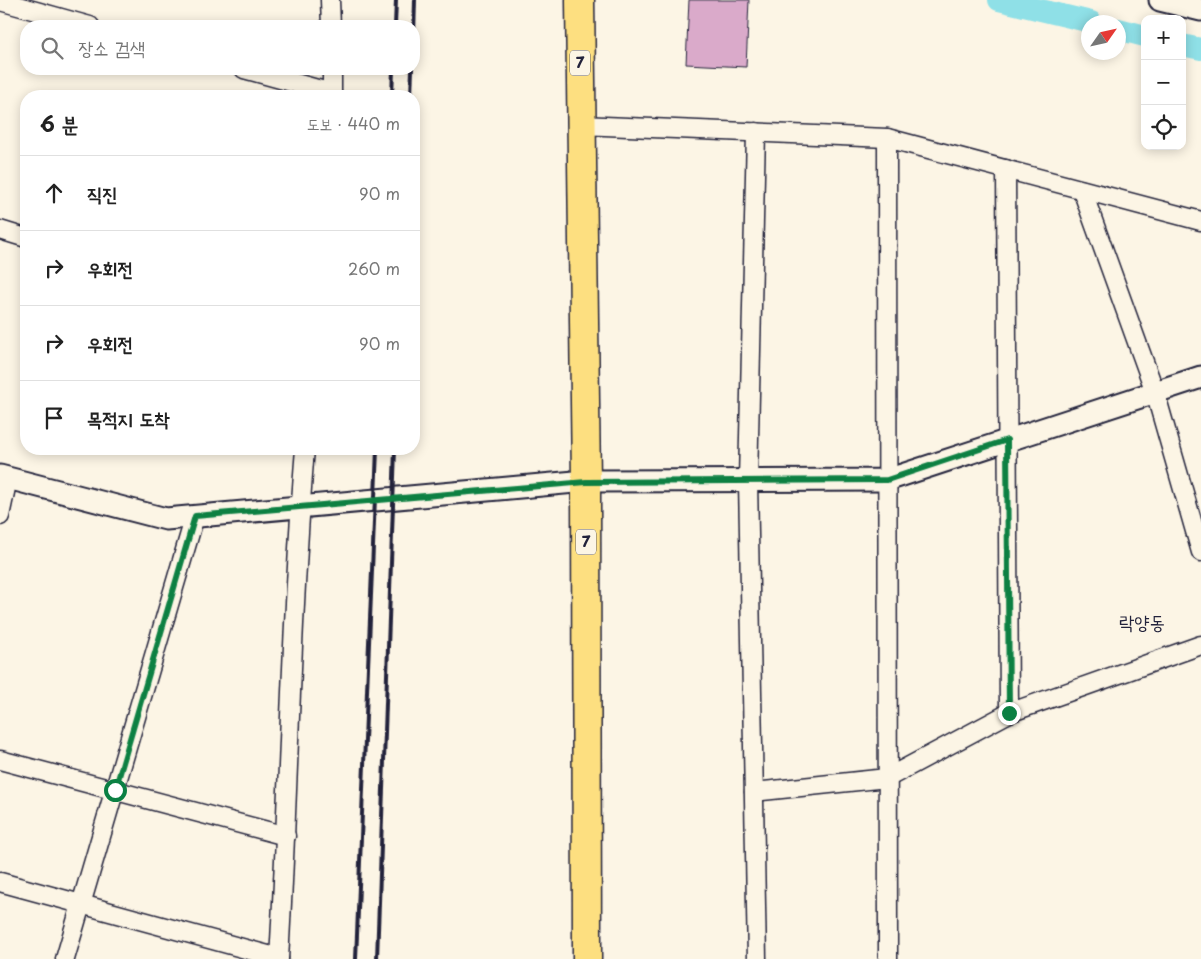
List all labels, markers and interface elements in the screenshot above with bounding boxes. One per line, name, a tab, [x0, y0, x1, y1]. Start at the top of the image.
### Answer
north arrow	[1081, 15, 1126, 60]
map controls	[1141, 15, 1186, 150]
button: +	[1141, 15, 1186, 60]
search box	[20, 20, 420, 75]
text: 장소 검색	[78, 33, 145, 61]
icon: search	[38, 34, 66, 62]
road number: 7	[570, 50, 590, 76]
button: −	[1141, 60, 1186, 105]
button: locate	[1141, 105, 1186, 150]
text: 6 분	[40, 107, 78, 139]
text: 도보 · 440 m	[307, 111, 400, 135]
icon: ahead	[40, 179, 68, 207]
text: 직진	[87, 179, 118, 207]
text: 90 m	[359, 181, 400, 205]
icon: right	[40, 254, 68, 282]
text: 우회전	[87, 254, 133, 282]
text: 260 m	[348, 256, 400, 280]
icon: right	[40, 329, 68, 357]
text: 우회전	[87, 329, 133, 357]
text: 90 m	[359, 331, 400, 355]
icon: arrive	[40, 404, 68, 432]
text: 목적지 도착	[87, 404, 170, 432]
road number: 7	[576, 530, 596, 554]
district label: 락양동	[1119, 607, 1165, 635]
route end	[998, 702, 1021, 725]
route start	[104, 779, 127, 802]

